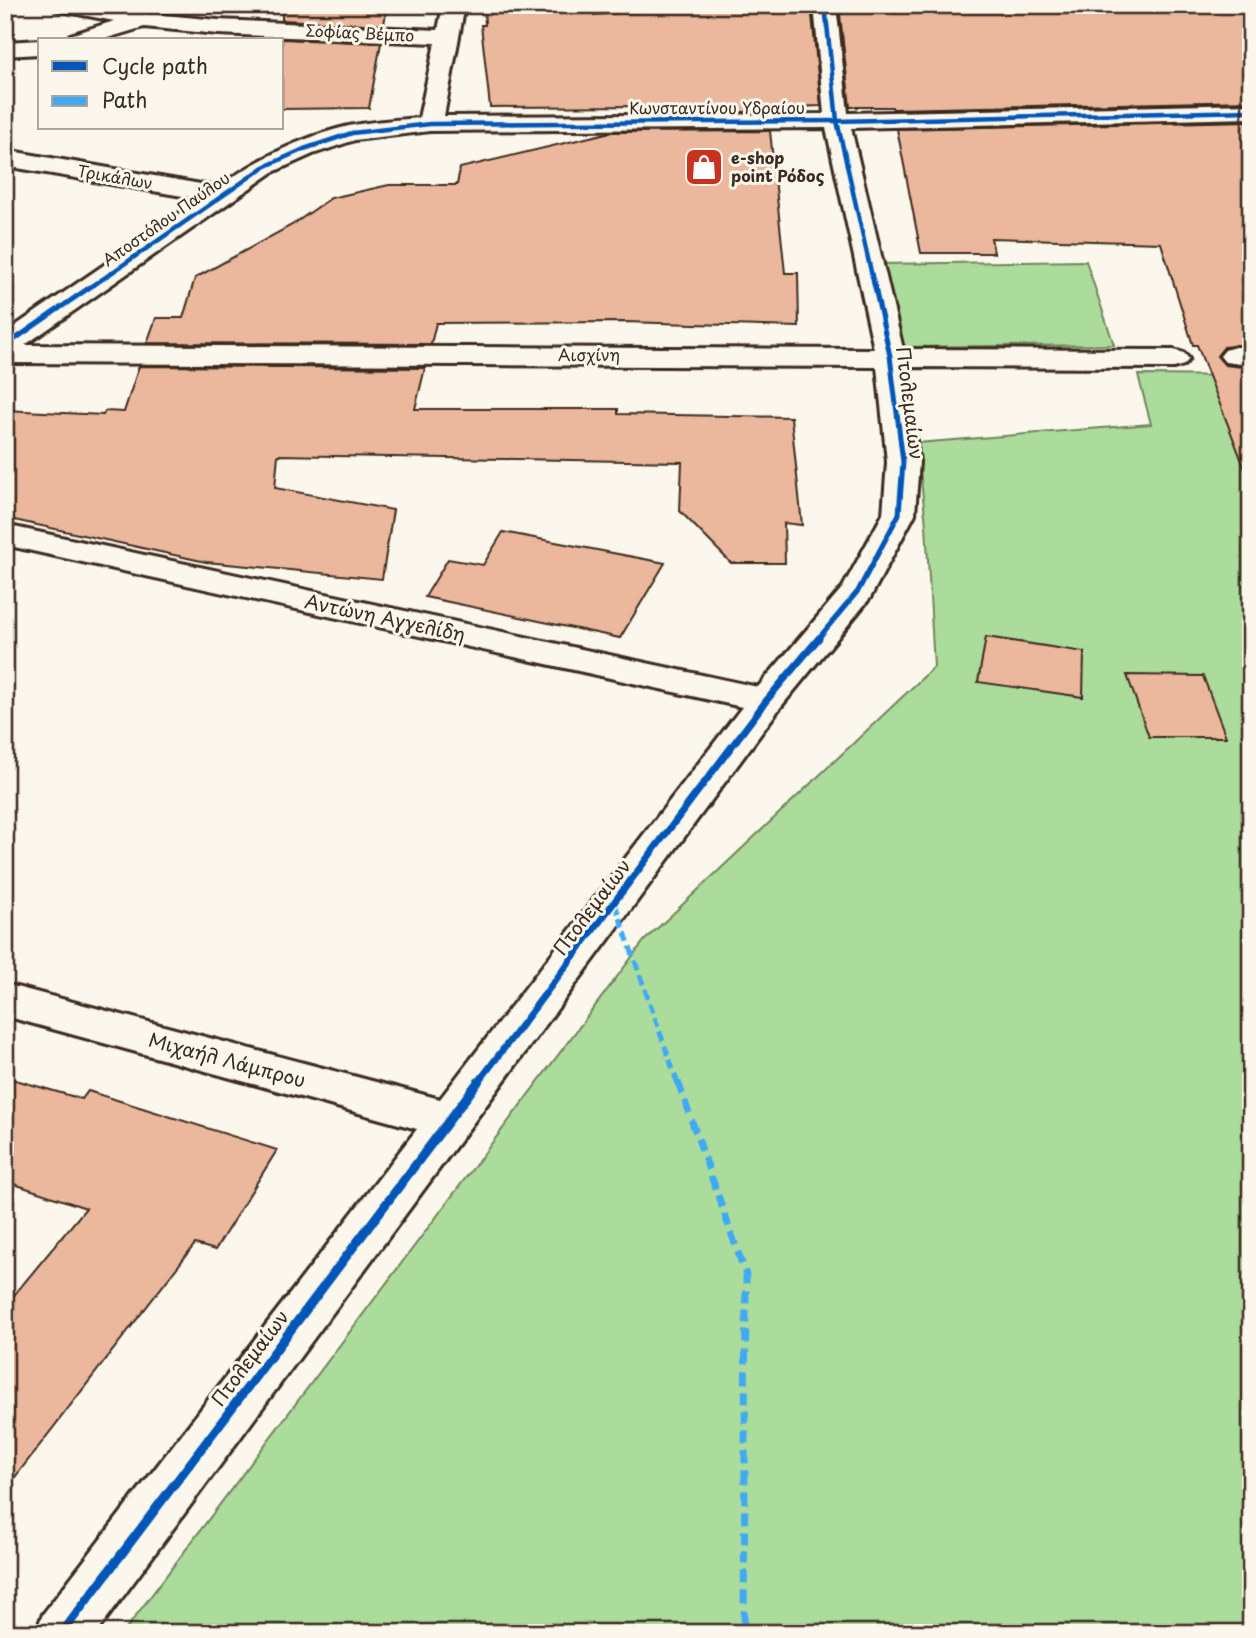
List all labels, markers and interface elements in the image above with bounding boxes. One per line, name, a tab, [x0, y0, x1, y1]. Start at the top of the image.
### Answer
street label: Σοφίας Βέμπο	[305, 17, 415, 47]
legend	[38, 38, 284, 130]
text: Cycle path	[102, 49, 208, 81]
text: Path	[102, 83, 147, 115]
street label: Κωνσταντίνου Υδραίου	[629, 95, 805, 119]
place label: e-shop point Ρόδος	[731, 145, 825, 187]
shop icon: e-shop point Ρόδος	[683, 146, 725, 188]
street label: Τρικάλων	[76, 158, 155, 194]
street label: Αποστόλου Παύλου	[97, 165, 234, 271]
street label: Αισχίνη	[558, 342, 620, 366]
street label: Πτολεμαίων	[890, 345, 932, 461]
street label: Αντώνη Αγγελίδη	[302, 586, 468, 648]
street label: Πτολεμαίων	[546, 853, 637, 960]
street label: Μιχαήλ Λάμπρου	[146, 1025, 309, 1093]
street label: Πτολεμαίων	[204, 1304, 295, 1411]

